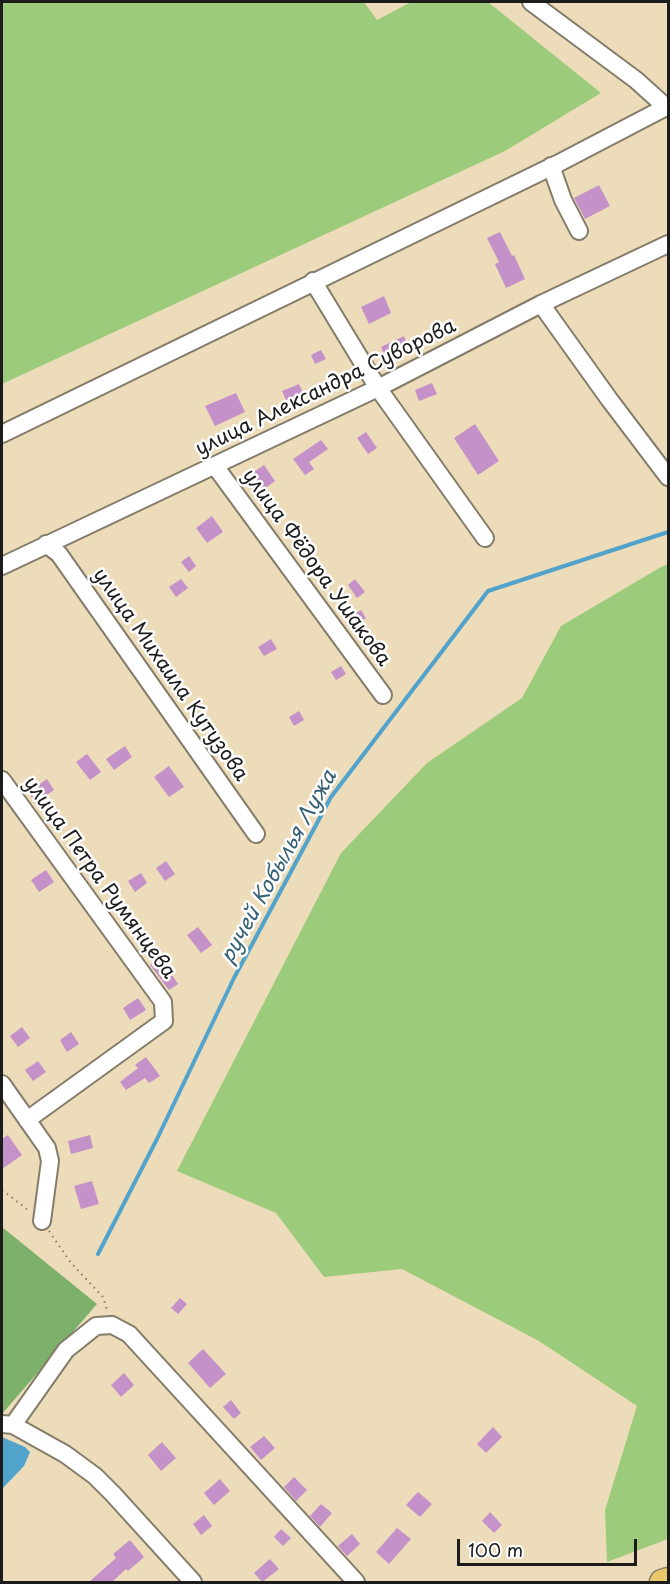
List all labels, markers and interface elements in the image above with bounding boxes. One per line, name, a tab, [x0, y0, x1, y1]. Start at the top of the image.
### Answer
street label: улица Александра Суворова	[192, 314, 460, 462]
street label: улица Фёдора Ушакова	[236, 465, 396, 671]
street label: улица Михаила Кутузова	[87, 564, 253, 786]
water label: ручей Кобылья Лужа	[215, 766, 343, 968]
street label: улица Петра Румянцева	[18, 772, 180, 984]
scale bar	[460, 1527, 640, 1565]
text: 100 m	[468, 1536, 523, 1563]

